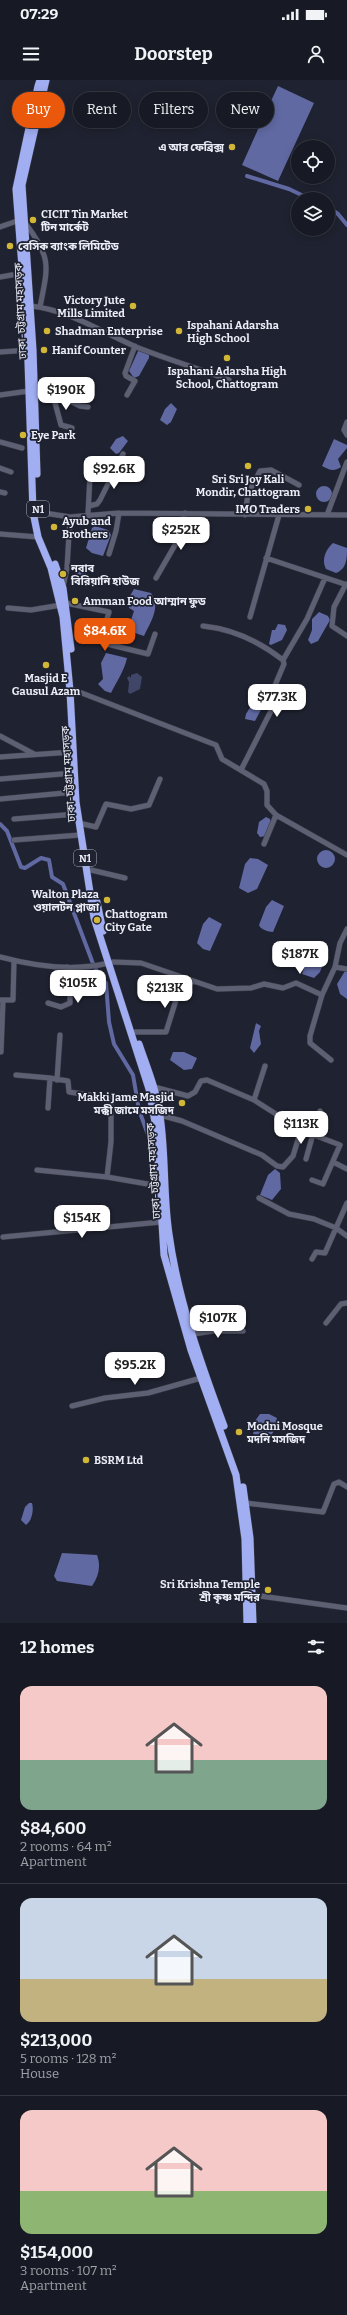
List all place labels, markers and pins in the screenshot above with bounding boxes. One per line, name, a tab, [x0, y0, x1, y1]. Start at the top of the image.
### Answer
place label: এ আর ফেব্রিক্স	[158, 141, 225, 154]
marker: এ আর ফেব্রিক্স	[227, 142, 237, 152]
place label: CICIT Tin Market টিন মার্কেট	[40, 208, 128, 234]
marker: CICIT Tin Market টিন মার্কেট	[28, 215, 38, 225]
place label: বেসিক ব্যাংক লিমিটেড	[18, 240, 120, 253]
marker: বেসিক ব্যাংক লিমিটেড	[5, 241, 15, 251]
place label: Victory Jute Mills Limited	[57, 294, 125, 320]
marker: Victory Jute Mills Limited	[128, 301, 138, 311]
place label: Ispahani Adarsha High School	[187, 319, 280, 345]
place label: Shadman Enterprise	[55, 325, 163, 338]
marker: Shadman Enterprise	[42, 326, 52, 336]
marker: Ispahani Adarsha High School	[174, 326, 184, 336]
place label: Hanif Counter	[52, 344, 127, 357]
marker: Hanif Counter	[39, 345, 49, 355]
marker: Ispahani Adarsha High School, Chattogram	[222, 353, 232, 363]
place label: Ispahani Adarsha High School, Chattogram	[167, 365, 287, 391]
pin: $190K	[38, 377, 94, 411]
place label: Eye Park	[31, 429, 76, 442]
marker: Eye Park	[18, 430, 28, 440]
pin: $92.6K	[81, 456, 147, 490]
marker: Sri Sri Joy Kali Mondir, Chattogram	[243, 461, 253, 471]
place label: Sri Sri Joy Kali Mondir, Chattogram	[196, 473, 301, 499]
place label: IMO Traders	[236, 503, 301, 516]
marker: IMO Traders	[303, 504, 313, 514]
place label: Ayub and Brothers	[62, 515, 111, 541]
pin: $252K	[153, 517, 209, 551]
marker: Ayub and Brothers	[49, 522, 59, 532]
place label: নবাব বিরিয়ানি হাউজ	[70, 562, 140, 588]
marker: নবাব বিরিয়ানি হাউজ	[58, 569, 68, 579]
place label: Amman Food আম্মান ফুড	[83, 595, 207, 608]
marker: Amman Food আম্মান ফুড	[70, 596, 80, 606]
pin: $84.6K	[72, 618, 138, 652]
marker: Masjid E Gausul Azam	[41, 660, 51, 670]
place label: Masjid E Gausul Azam	[12, 672, 81, 698]
pin: $77.3K	[244, 684, 310, 718]
place label: Walton Plaza ওয়ালটন প্লাজা	[32, 888, 100, 914]
marker: Walton Plaza ওয়ালটন প্লাজা	[102, 895, 112, 905]
place label: Chattogram City Gate	[105, 908, 168, 934]
marker: Chattogram City Gate	[92, 915, 102, 925]
pin: $187K	[272, 941, 328, 975]
pin: $105K	[50, 970, 106, 1004]
pin: $213K	[137, 975, 193, 1009]
place label: Makki Jame Masjid মক্কী জামে মসজিদ	[77, 1091, 175, 1117]
marker: Makki Jame Masjid মক্কী জামে মসজিদ	[177, 1098, 187, 1108]
pin: $113K	[273, 1111, 329, 1145]
pin: $154K	[54, 1205, 110, 1239]
pin: $107K	[190, 1305, 246, 1339]
pin: $95.2K	[102, 1352, 168, 1386]
place label: Modni Mosque মদনি মসজিদ	[246, 1420, 323, 1446]
marker: Modni Mosque মদনি মসজিদ	[234, 1427, 244, 1437]
place label: BSRM Ltd	[94, 1454, 144, 1467]
marker: BSRM Ltd	[81, 1455, 91, 1465]
place label: Sri Krishna Temple শ্রী কৃষ্ণ মন্দির	[160, 1578, 260, 1605]
marker: Sri Krishna Temple শ্রী কৃষ্ণ মন্দির	[263, 1585, 273, 1595]

